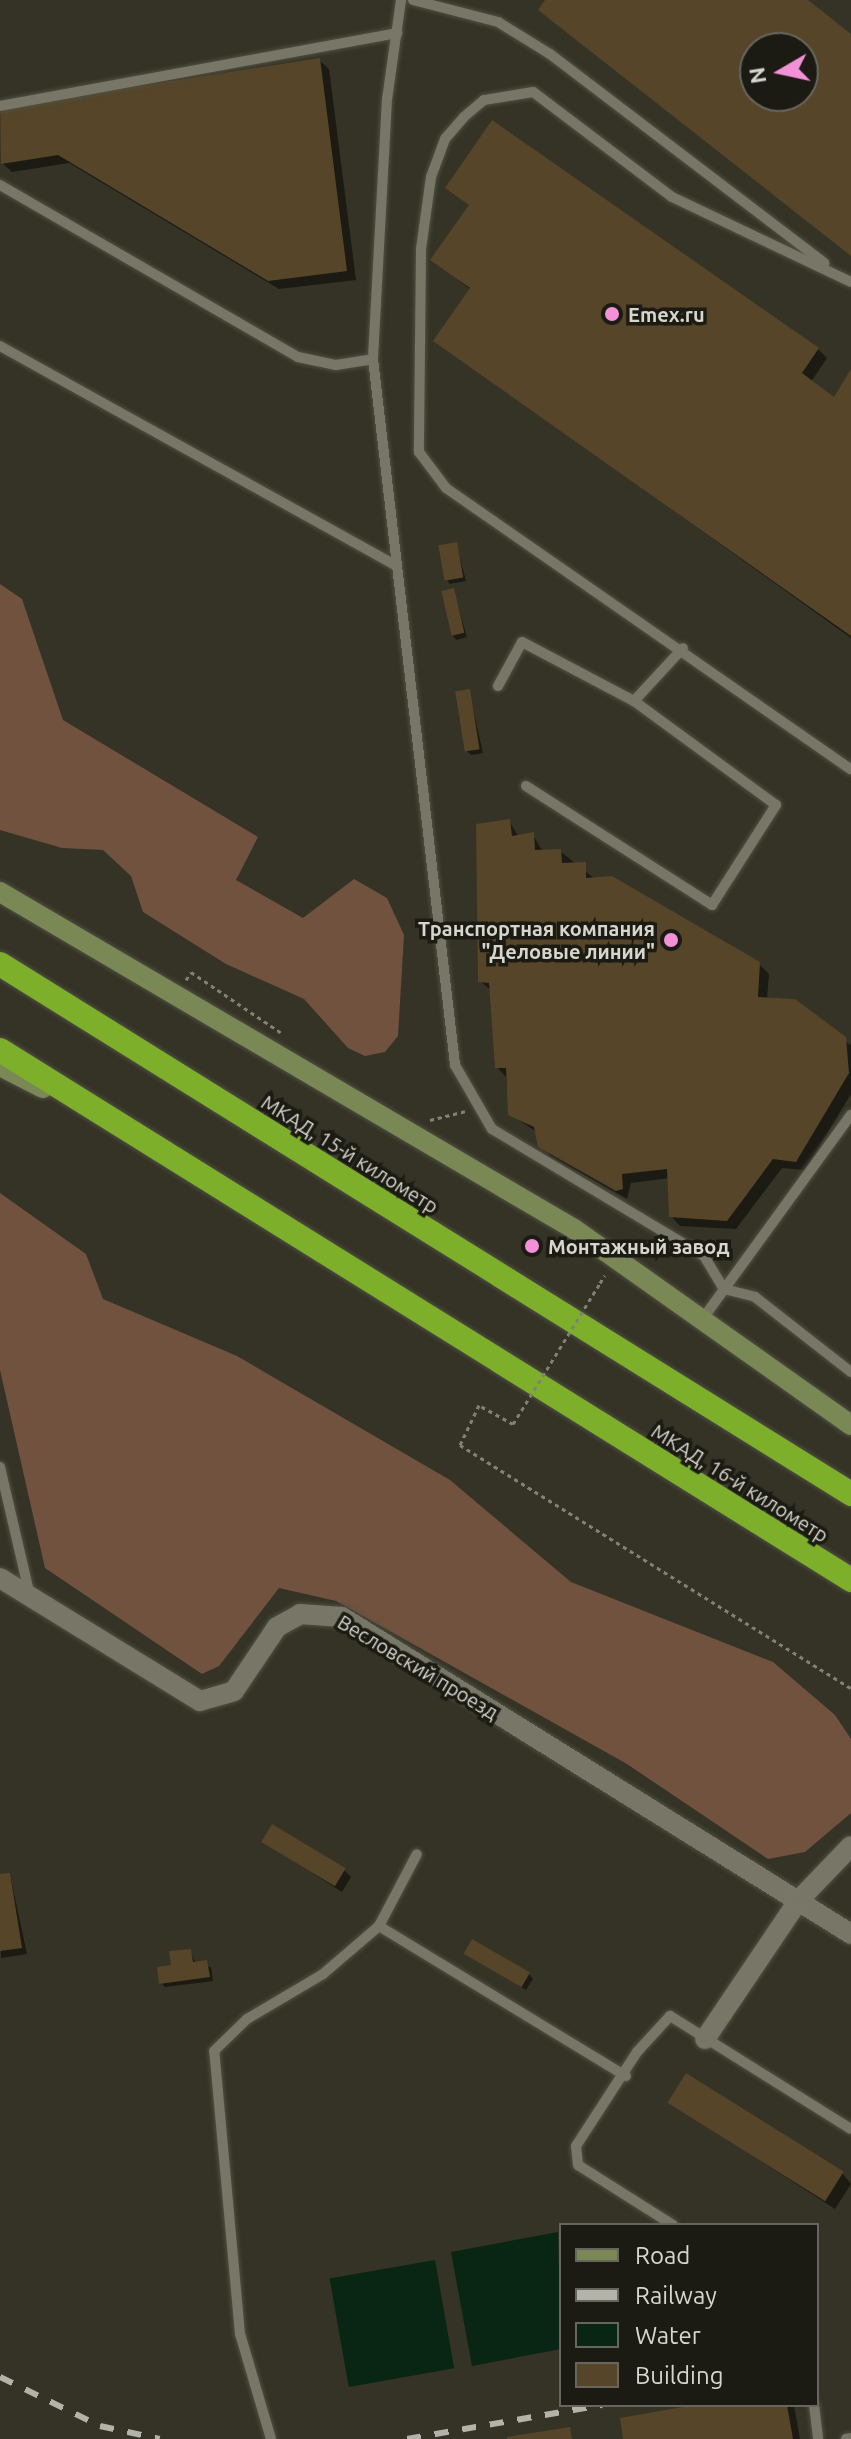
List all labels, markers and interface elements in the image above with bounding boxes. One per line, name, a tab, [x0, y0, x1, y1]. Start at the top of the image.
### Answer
north arrow	[739, 32, 819, 112]
text: N	[743, 65, 770, 86]
place label: Emex.ru	[628, 302, 705, 326]
marker: Emex.ru	[603, 305, 621, 323]
place label: Транспортная компания "Деловые линии"	[418, 916, 655, 963]
marker: Транспортная компания "Деловые линии"	[662, 931, 680, 949]
street label: МКАД, 15-й километр	[257, 1090, 443, 1218]
place label: Монтажный завод	[548, 1234, 729, 1258]
marker: Монтажный завод	[523, 1237, 541, 1255]
street label: МКАД, 16-й километр	[647, 1419, 833, 1547]
street label: Весловский проезд	[333, 1610, 503, 1724]
legend	[559, 2223, 819, 2407]
text: Road	[635, 2242, 690, 2269]
text: Railway	[635, 2282, 717, 2309]
text: Water	[635, 2322, 701, 2349]
text: Building	[635, 2362, 723, 2389]

